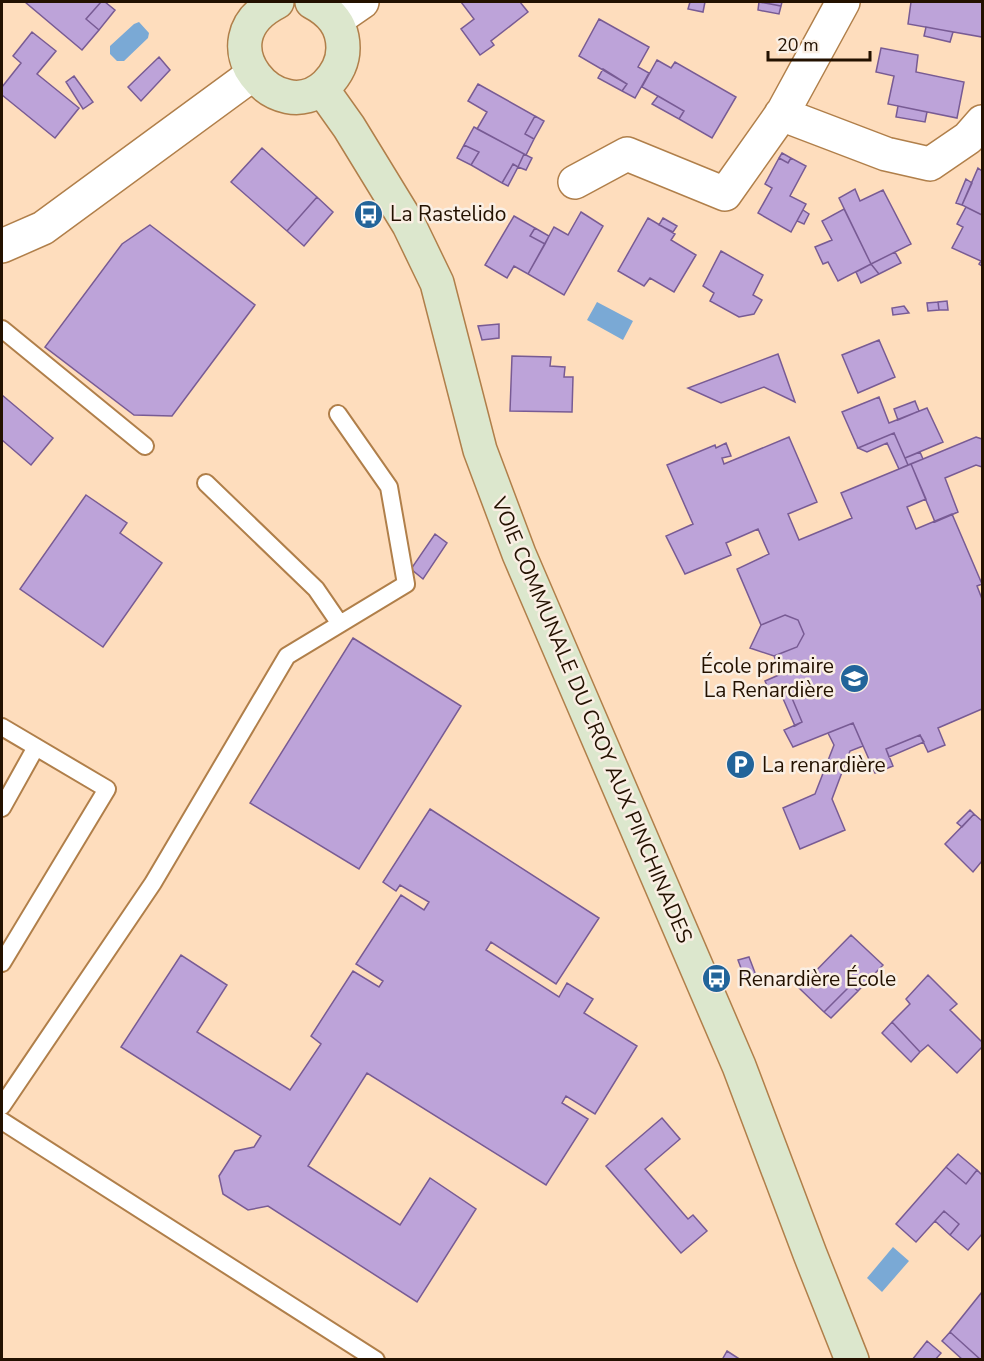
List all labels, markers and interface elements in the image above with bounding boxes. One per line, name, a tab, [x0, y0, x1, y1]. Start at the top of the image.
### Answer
scale bar	[768, 24, 870, 62]
text: 20 m	[777, 33, 819, 57]
bus stop icon: La Rastelido	[353, 198, 385, 230]
place label: La Rastelido	[390, 200, 507, 228]
street label: VOIE COMMUNALE DU CROY AUX PINCHINADES	[485, 492, 699, 947]
place label: École primaire La Renardière	[701, 652, 834, 704]
school or university icon: École primaire La Renardière	[839, 662, 871, 694]
parking icon: La renardière	[725, 749, 757, 781]
place label: La renardière	[762, 751, 886, 779]
bus stop icon: Renardière École	[701, 963, 733, 995]
place label: Renardière École	[738, 965, 896, 993]

